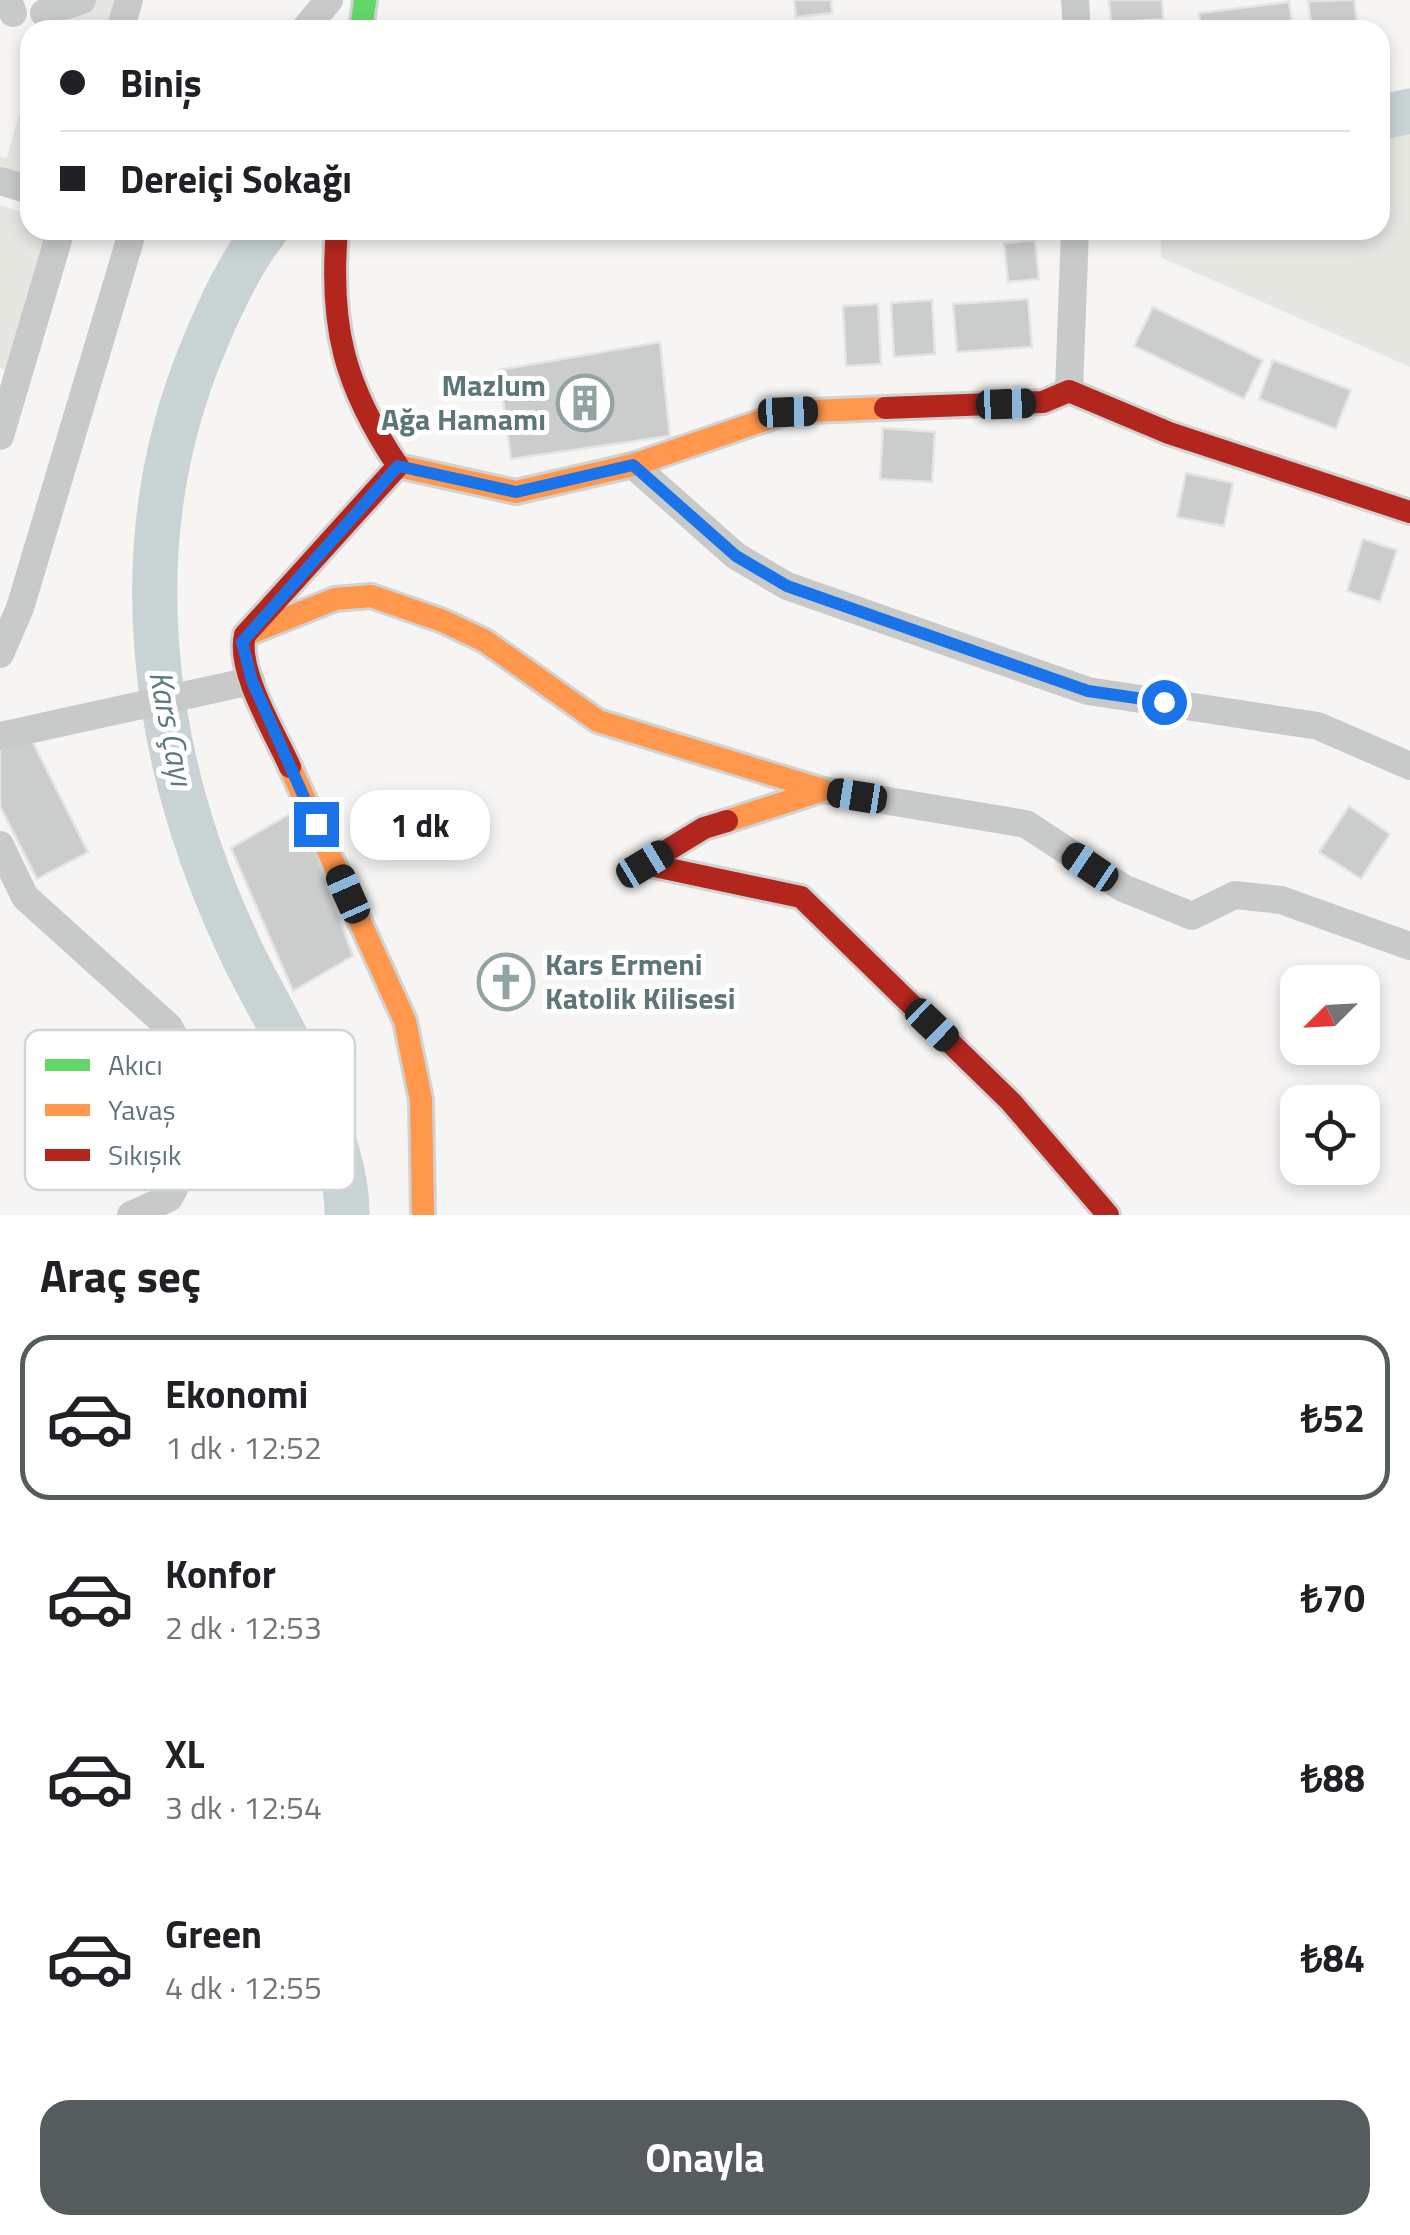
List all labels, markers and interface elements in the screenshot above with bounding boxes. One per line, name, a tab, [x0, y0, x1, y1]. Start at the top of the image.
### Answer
text: Biniş	[120, 54, 202, 112]
text: Dereiçi Sokağı	[120, 150, 352, 208]
place label: Mazlum Ağa Hamamı	[381, 362, 546, 442]
building icon: Mazlum Ağa Hamamı	[555, 373, 615, 433]
car	[975, 388, 1037, 420]
car	[757, 396, 819, 428]
water label: Kars Çayı	[137, 666, 207, 792]
route start	[1142, 680, 1187, 725]
car	[825, 776, 889, 816]
callout: 1 dk	[351, 789, 491, 859]
text: 1 dk	[390, 801, 450, 849]
route end	[294, 802, 339, 847]
car	[612, 836, 678, 892]
car	[1057, 838, 1123, 896]
car	[322, 860, 374, 928]
place label: Kars Ermeni Katolik Kilisesi	[545, 941, 735, 1021]
church icon: Kars Ermeni Katolik Kilisesi	[476, 952, 536, 1012]
north arrow	[1280, 965, 1380, 1065]
map controls	[1280, 965, 1380, 1185]
car	[900, 993, 964, 1057]
legend	[25, 1030, 355, 1190]
text: Akıcı	[108, 1043, 163, 1086]
button: locate	[1280, 1085, 1380, 1185]
text: Yavaş	[108, 1088, 175, 1131]
text: Sıkışık	[108, 1133, 181, 1176]
text: Araç seç	[40, 1241, 201, 1309]
text: Ekonomi	[165, 1365, 308, 1423]
icon: car	[45, 1373, 135, 1463]
text: ₺52	[1301, 1389, 1365, 1447]
text: 1 dk · 12:52	[165, 1423, 322, 1471]
text: Konfor	[165, 1545, 276, 1603]
icon: car	[45, 1553, 135, 1643]
text: ₺70	[1301, 1569, 1365, 1627]
text: 2 dk · 12:53	[165, 1603, 322, 1651]
text: XL	[165, 1725, 205, 1783]
icon: car	[45, 1733, 135, 1823]
text: ₺88	[1301, 1749, 1365, 1807]
text: 3 dk · 12:54	[165, 1783, 322, 1831]
text: Green	[165, 1905, 262, 1963]
icon: car	[45, 1913, 135, 2003]
text: ₺84	[1301, 1929, 1365, 1987]
text: 4 dk · 12:55	[165, 1963, 322, 2011]
button: Onayla	[40, 2100, 1370, 2215]

